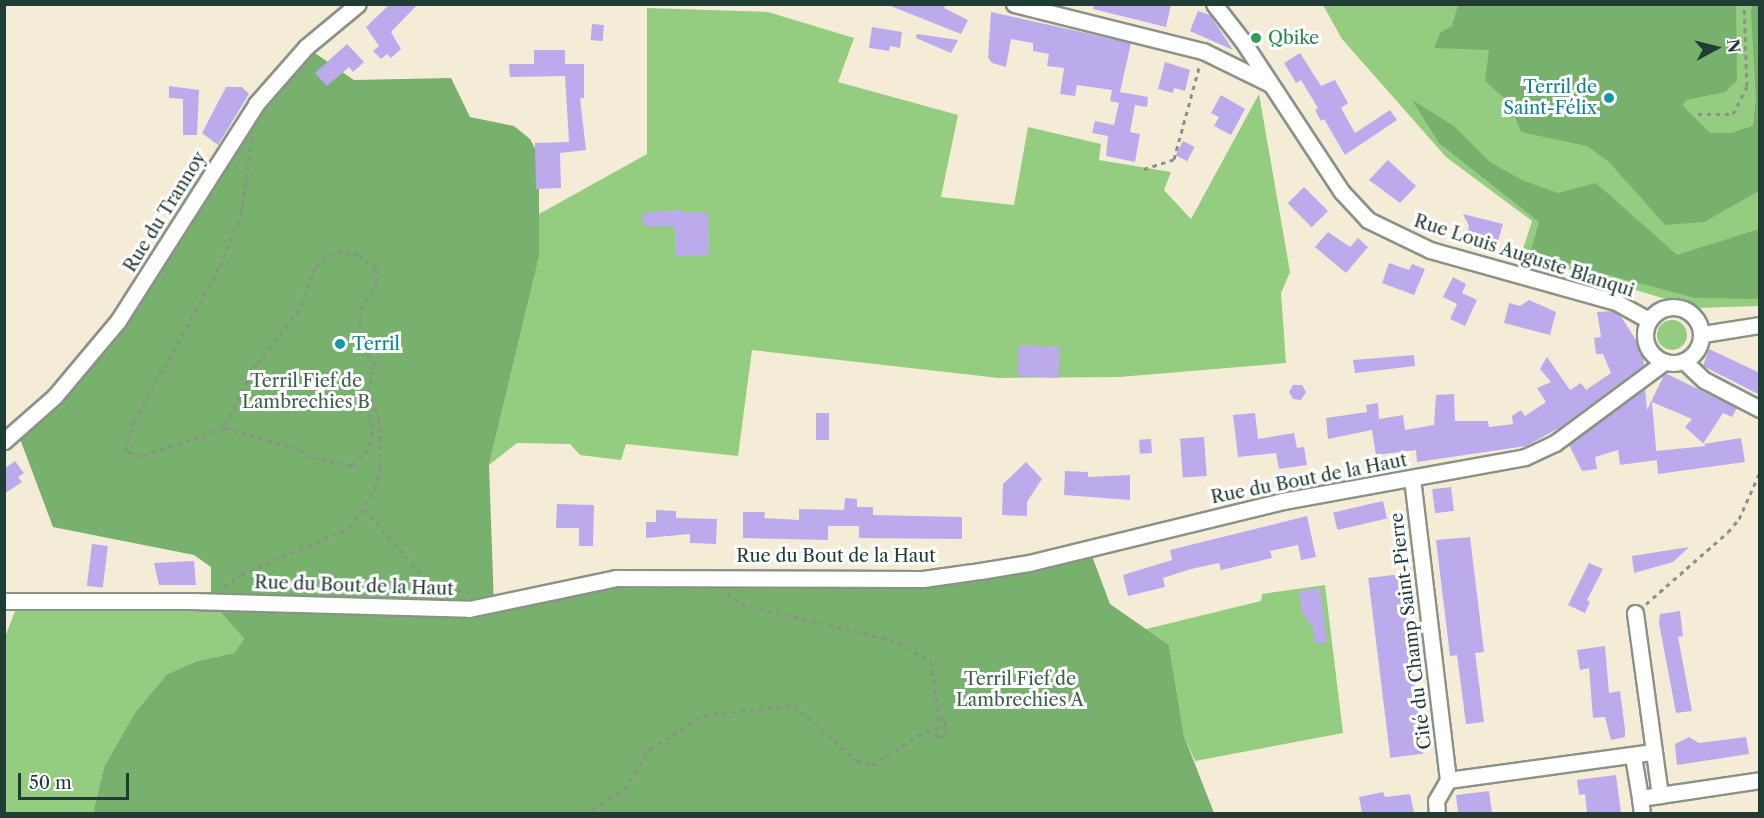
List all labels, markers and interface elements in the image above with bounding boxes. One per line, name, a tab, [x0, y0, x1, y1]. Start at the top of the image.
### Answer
north arrow	[1686, 18, 1746, 78]
place label: Qbike	[1268, 27, 1319, 49]
marker: Qbike	[1249, 31, 1263, 45]
text: N	[1723, 38, 1745, 54]
place label: Terril de Saint-Félix	[1503, 77, 1597, 119]
marker: Terril de Saint-Félix	[1602, 91, 1616, 105]
street label: Rue du Trannoy	[119, 148, 211, 276]
street label: Rue Louis Auguste Blanqui	[1411, 210, 1637, 302]
place label: Terril	[352, 333, 400, 355]
marker: Terril	[333, 337, 347, 351]
park label: Terril Fief de Lambrechies B	[242, 371, 370, 413]
street label: Rue du Bout de la Haut	[1209, 449, 1409, 509]
street label: Cité du Champ Saint-Pierre	[1386, 511, 1436, 751]
street label: Rue du Bout de la Haut	[736, 545, 936, 567]
street label: Rue du Bout de la Haut	[254, 572, 454, 600]
park label: Terril Fief de Lambrechies A	[956, 669, 1084, 712]
scale bar	[21, 761, 132, 799]
text: 50 m	[29, 772, 72, 794]

